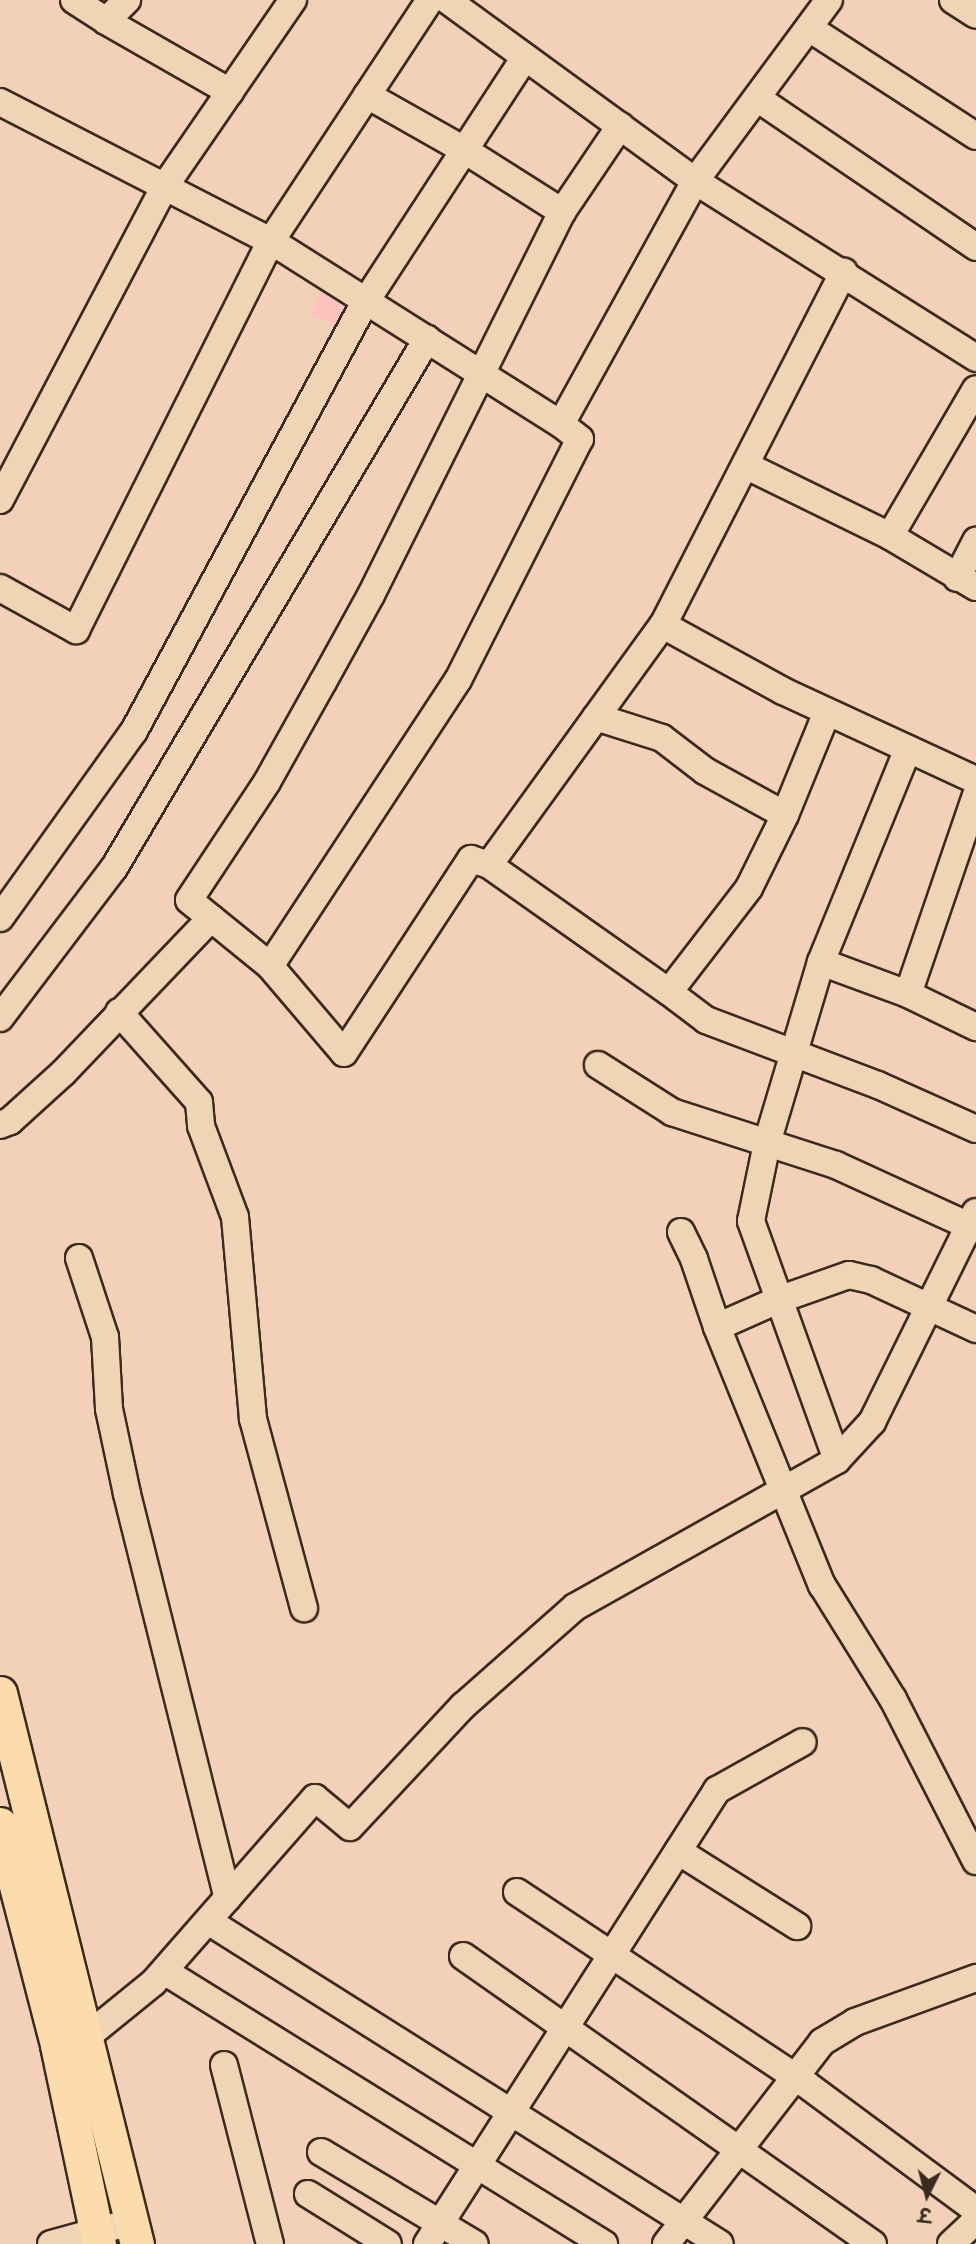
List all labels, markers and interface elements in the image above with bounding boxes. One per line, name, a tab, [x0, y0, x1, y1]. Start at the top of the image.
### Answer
north arrow	[892, 2160, 962, 2230]
text: उ	[917, 2201, 933, 2230]

